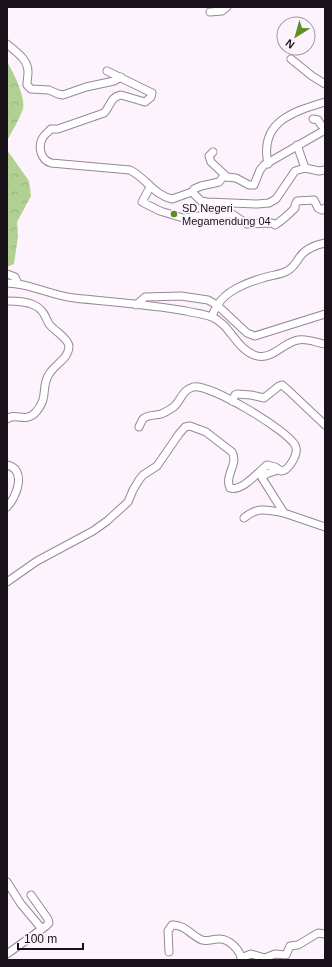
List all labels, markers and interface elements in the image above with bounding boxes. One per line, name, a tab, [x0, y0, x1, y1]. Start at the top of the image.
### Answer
north arrow	[276, 16, 316, 56]
text: N	[283, 37, 297, 51]
place label: SD Negeri Megamendung 04	[182, 202, 271, 227]
marker: SD Negeri Megamendung 04	[169, 209, 179, 219]
scale bar	[18, 925, 83, 951]
text: 100 m	[24, 932, 57, 946]

